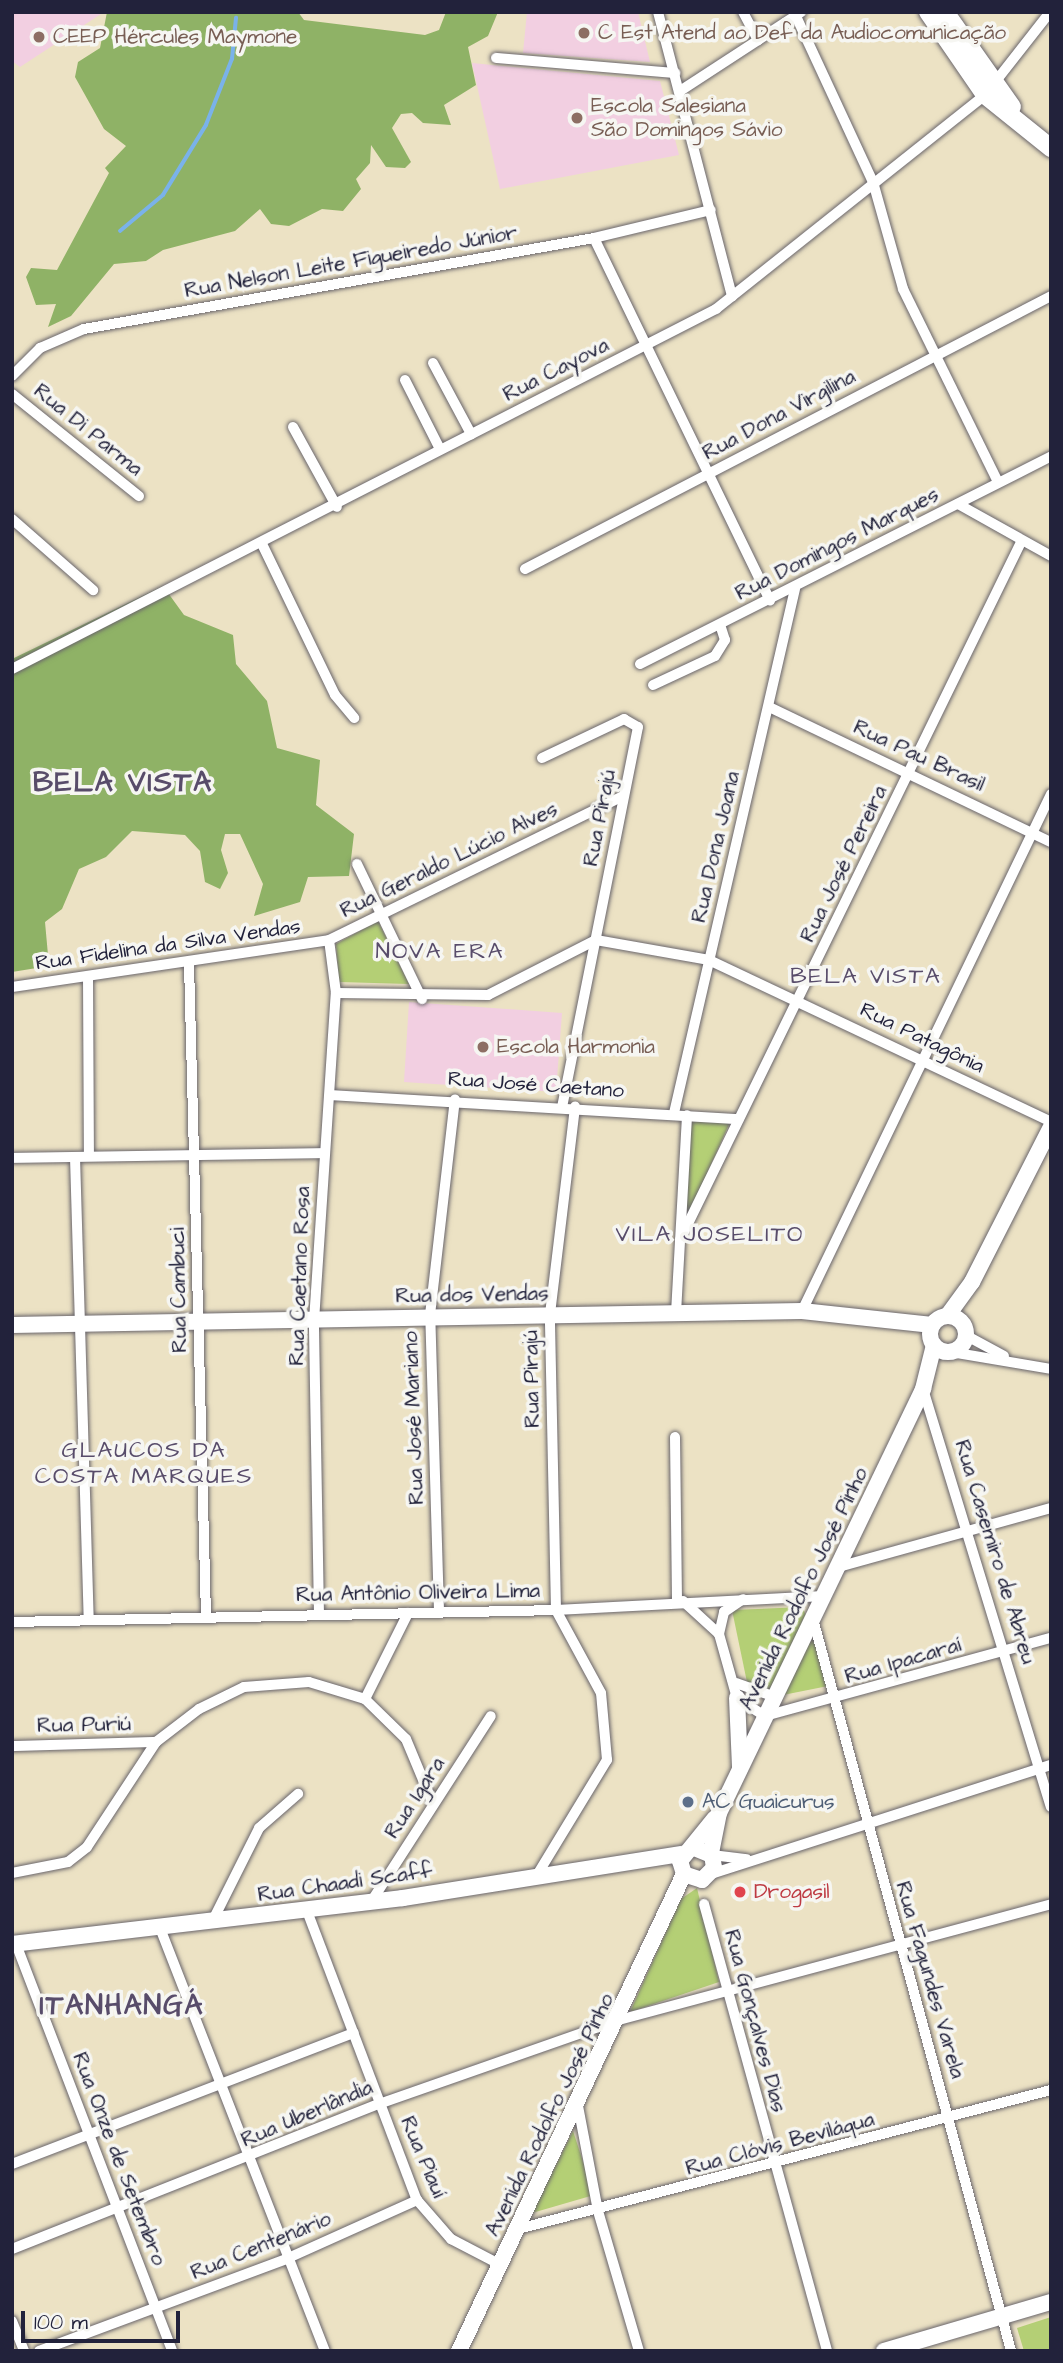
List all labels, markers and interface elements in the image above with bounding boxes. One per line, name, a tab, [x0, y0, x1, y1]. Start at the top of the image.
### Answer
place label: C Est Atend ao Def da Audiocomunicação	[598, 20, 1006, 46]
place label: CEEP Hércules Maymone	[53, 24, 297, 50]
marker: C Est Atend ao Def da Audiocomunicação	[576, 25, 592, 41]
marker: CEEP Hércules Maymone	[31, 29, 47, 45]
place label: Escola Salesiana São Domingos Sávio	[591, 93, 783, 143]
marker: Escola Salesiana São Domingos Sávio	[569, 110, 585, 126]
street label: Rua Nelson Leite Figueiredo Júnior	[183, 220, 519, 304]
street label: Rua Cayova	[499, 333, 613, 407]
street label: Rua Dona Virgilina	[698, 364, 860, 466]
street label: Rua Di Parma	[29, 378, 147, 482]
street label: Rua Domingos Marques	[731, 482, 943, 606]
street label: Rua Pau Brasil	[849, 715, 989, 797]
district label: BELA VISTA	[34, 766, 212, 800]
street label: Rua Pirajú	[578, 768, 622, 868]
street label: Rua Dona Joana	[686, 769, 746, 925]
street label: Rua José Pereira	[795, 782, 893, 946]
street label: Rua Geraldo Lúcio Alves	[336, 796, 562, 924]
street label: Rua Fidelina da Silva Vendas	[34, 914, 302, 976]
district label: NOVA ERA	[377, 937, 503, 965]
district label: BELA VISTA	[791, 962, 941, 990]
street label: Rua Patagônia	[856, 997, 988, 1079]
place label: Escola Harmonia	[497, 1034, 655, 1060]
marker: Escola Harmonia	[475, 1039, 491, 1055]
street label: Rua José Caetano	[447, 1066, 625, 1104]
street label: Rua Caetano Rosa	[284, 1186, 316, 1366]
district label: VILA JOSELITO	[617, 1220, 803, 1248]
street label: Rua Cambuci	[165, 1227, 193, 1353]
street label: Rua dos Vendas	[395, 1281, 549, 1309]
street label: Rua Pirajú	[519, 1330, 545, 1428]
street label: Rua José Mariano	[398, 1331, 430, 1505]
district label: GLAUCOS DA COSTA MARQUES	[36, 1436, 252, 1490]
street label: Rua Casemiro de Abreu	[949, 1437, 1041, 1667]
street label: Avenida Rodolfo José Pinho	[734, 1463, 874, 1715]
street label: Rua Antônio Oliveira Lima	[296, 1578, 540, 1608]
street label: Rua Ipacaraí	[842, 1632, 964, 1690]
street label: Rua Puriú	[37, 1712, 131, 1738]
street label: Rua Igara	[379, 1753, 451, 1843]
place label: AC Guaicurus	[702, 1789, 835, 1815]
marker: AC Guaicurus	[680, 1794, 696, 1810]
street label: Rua Chaadi Scaff	[256, 1858, 434, 1908]
place label: Drogasil	[754, 1879, 830, 1905]
street label: Rua Fagundes Varela	[890, 1879, 970, 2081]
marker: Drogasil	[732, 1884, 748, 1900]
street label: Rua Gonçalves Dias	[718, 1927, 792, 2115]
district label: ITANHANGÁ	[41, 1989, 203, 2023]
street label: Avenida Rodolfo José Pinho	[480, 1989, 620, 2241]
street label: Rua Onze de Setembro	[67, 2049, 171, 2269]
street label: Rua Uberlândia	[237, 2075, 377, 2153]
street label: Rua Clóvis Beviláqua	[683, 2107, 877, 2181]
street label: Rua Piauí	[395, 2113, 451, 2201]
street label: Rua Centenário	[187, 2206, 335, 2286]
scale bar	[24, 2296, 184, 2340]
text: 100 m	[34, 2308, 88, 2337]

